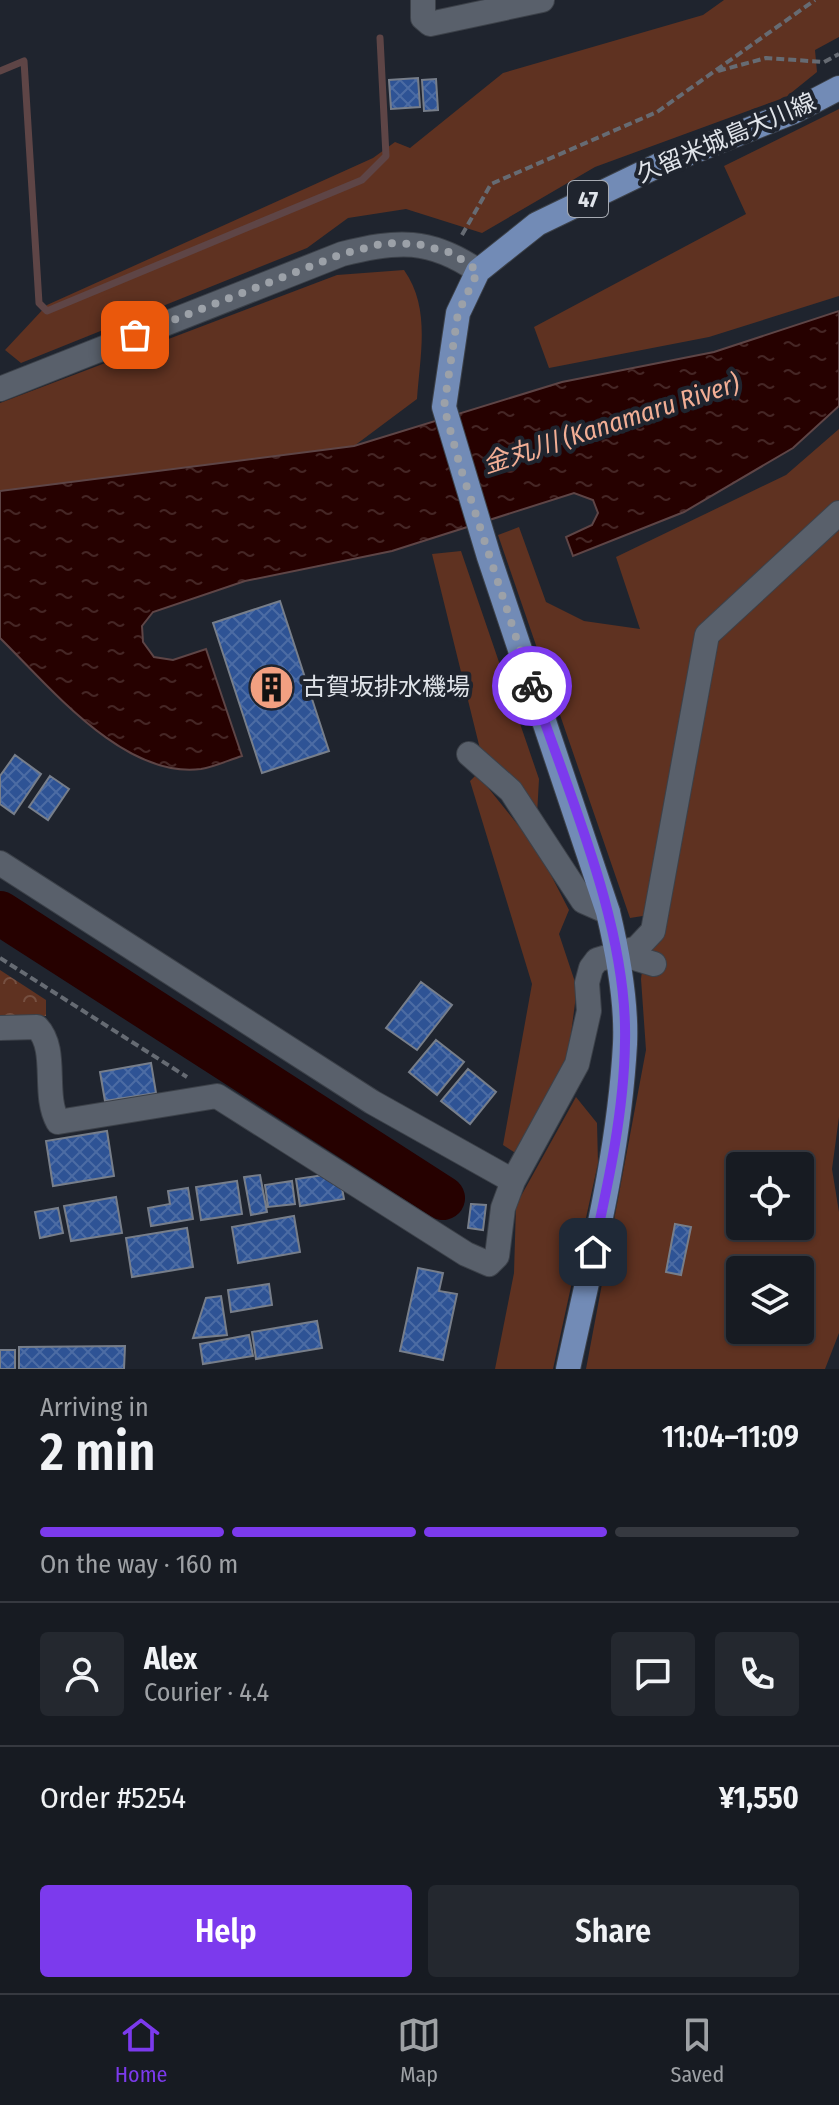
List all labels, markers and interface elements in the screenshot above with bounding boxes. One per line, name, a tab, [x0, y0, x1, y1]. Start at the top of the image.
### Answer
street label: 久留米城島大川線	[632, 88, 820, 188]
road number: 47	[568, 181, 608, 217]
pin	[101, 301, 169, 369]
icon: bag	[113, 313, 157, 357]
water label: 金丸川 (Kanamaru River)	[479, 368, 744, 480]
courier	[492, 646, 572, 726]
building icon: 古賀坂排水機場	[247, 663, 295, 711]
icon: bike	[510, 664, 554, 708]
place label: 古賀坂排水機場	[302, 673, 470, 701]
map controls	[726, 1152, 814, 1344]
button: locate	[726, 1152, 814, 1240]
pin	[559, 1218, 627, 1286]
icon: home	[571, 1230, 615, 1274]
button: layers	[726, 1256, 814, 1344]
text: Arriving in	[40, 1392, 149, 1423]
text: 11:04–11:09	[662, 1419, 799, 1455]
text: 2 min	[40, 1421, 156, 1484]
text: On the way · 160 m	[40, 1549, 238, 1580]
button: person	[40, 1632, 124, 1716]
button: chat	[611, 1632, 695, 1716]
button: phone	[715, 1632, 799, 1716]
text: Alex	[144, 1641, 197, 1677]
text: Courier · 4.4	[144, 1677, 269, 1708]
text: Order #5254	[40, 1780, 186, 1816]
text: ¥1,550	[719, 1780, 799, 1816]
button: Help	[40, 1885, 412, 1977]
button: Share	[428, 1885, 799, 1977]
tab: Home	[115, 2013, 167, 2088]
tab: Map	[397, 2013, 441, 2088]
tab: Saved	[670, 2013, 724, 2088]

